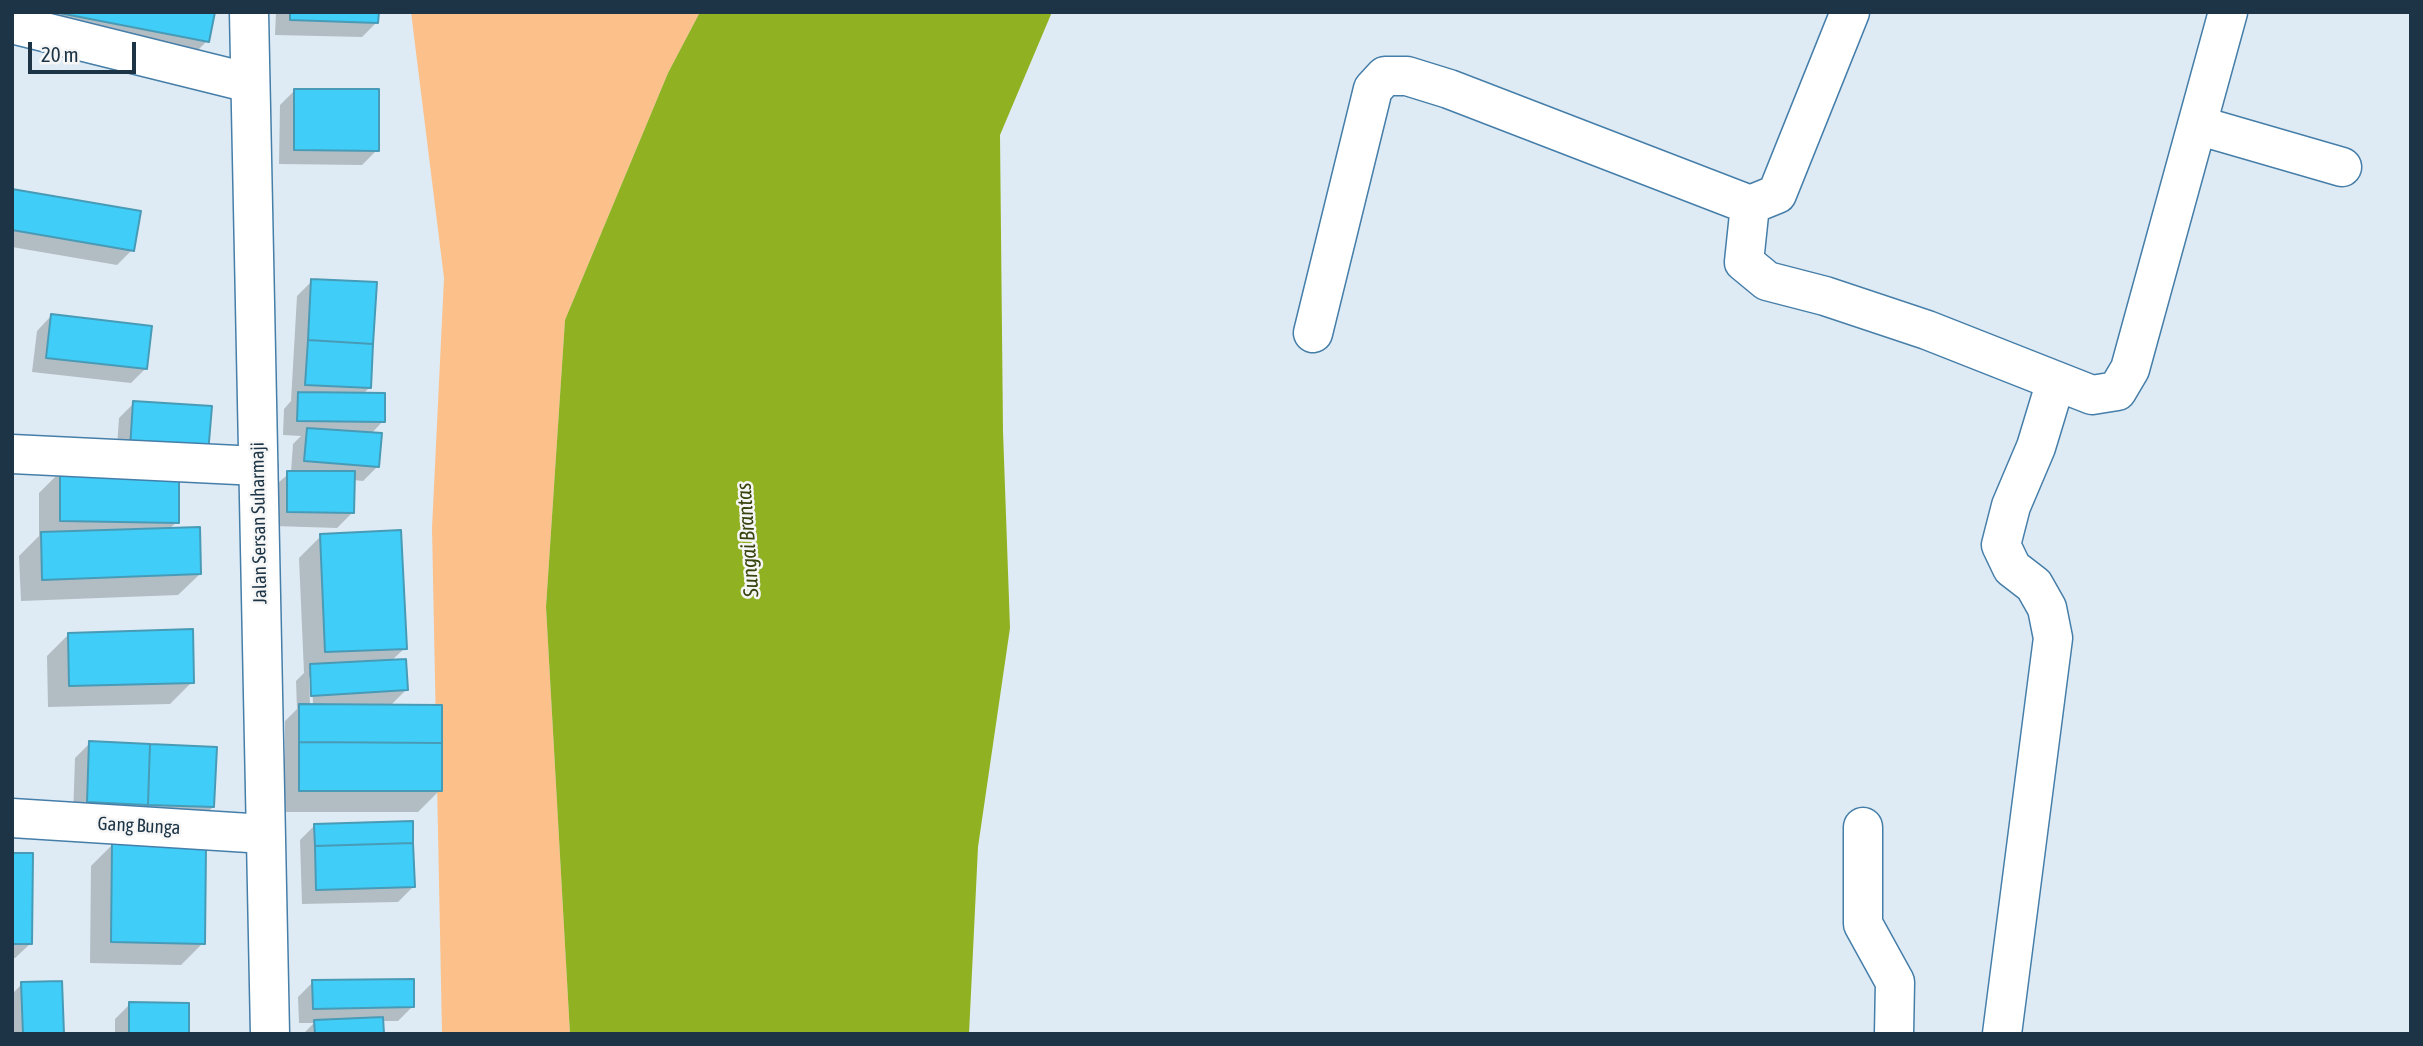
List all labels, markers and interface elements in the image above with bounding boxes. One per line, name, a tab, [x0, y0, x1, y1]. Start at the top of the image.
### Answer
scale bar	[32, 28, 140, 72]
text: 20 m	[41, 42, 79, 66]
street label: Jalan Sersan Suharmaji	[246, 442, 272, 604]
water label: Sungai Brantas	[731, 482, 765, 598]
street label: Gang Bunga	[97, 812, 181, 840]

